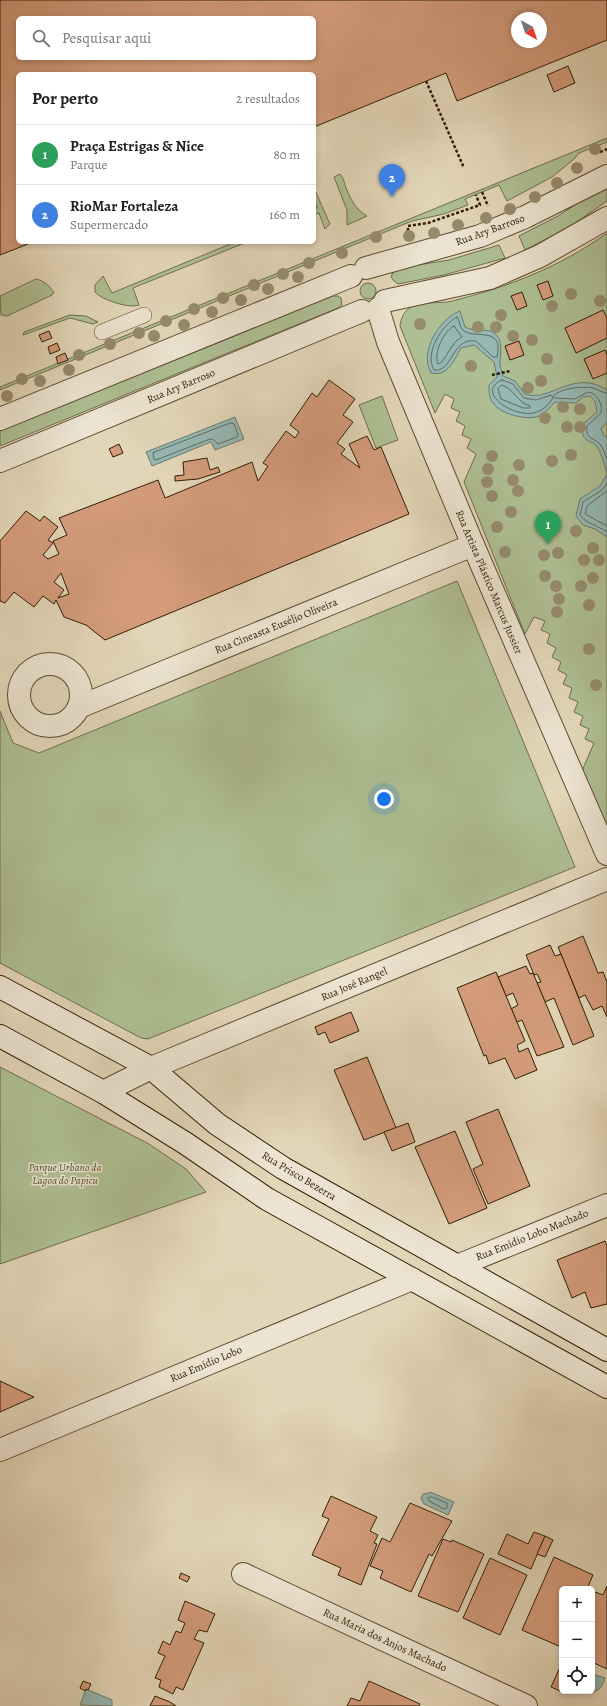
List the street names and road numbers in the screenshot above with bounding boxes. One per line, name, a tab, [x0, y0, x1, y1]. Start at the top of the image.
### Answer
street label: Rua Ary Barroso	[453, 210, 527, 249]
street label: Rua Ary Barroso	[145, 365, 218, 407]
street label: Rua Artista Plástico Marcus Jussier	[452, 508, 526, 656]
street label: Rua Cineasta Eusélio Oliveira	[212, 594, 340, 658]
street label: Rua José Rangel	[319, 963, 390, 1005]
street label: Rua Prisco Bezerra	[259, 1148, 340, 1205]
street label: Rua Emídio Lobo Machado	[473, 1205, 591, 1265]
street label: Rua Emídio Lobo	[168, 1342, 245, 1386]
street label: Rua Maria dos Anjos Machado	[321, 1605, 450, 1676]

